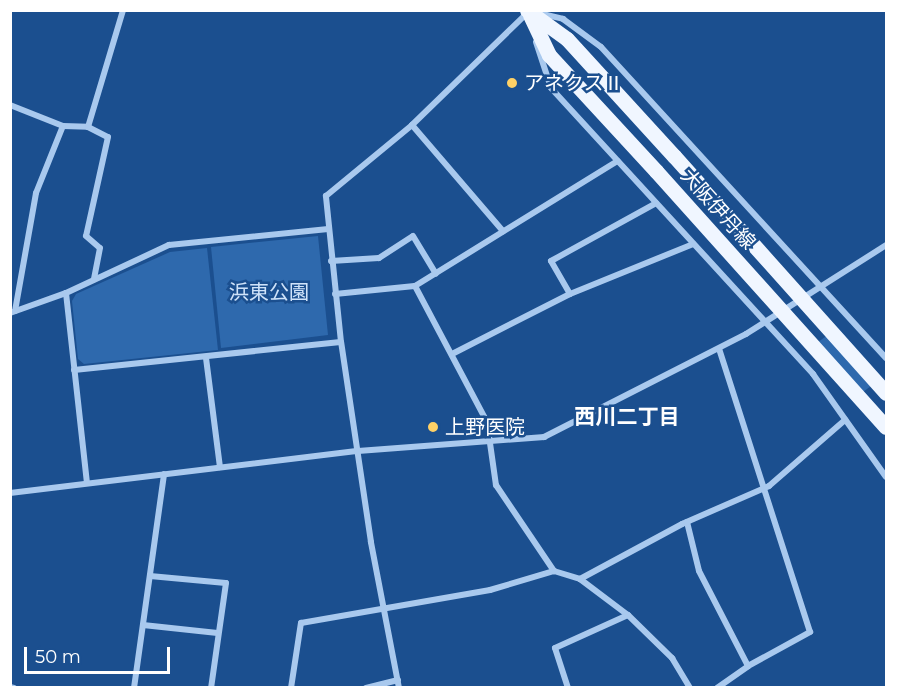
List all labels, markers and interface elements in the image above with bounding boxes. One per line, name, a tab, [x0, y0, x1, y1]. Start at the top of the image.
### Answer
place label: アネクスⅡ	[524, 71, 624, 95]
marker: アネクスⅡ	[505, 76, 519, 90]
street label: 大阪伊丹線	[676, 164, 760, 254]
park label: 浜東公園	[229, 280, 309, 304]
district label: 西川二丁目	[575, 404, 679, 430]
place label: 上野医院	[445, 415, 525, 439]
marker: 上野医院	[426, 420, 440, 434]
scale bar	[27, 635, 172, 673]
text: 50 m	[35, 646, 81, 668]

